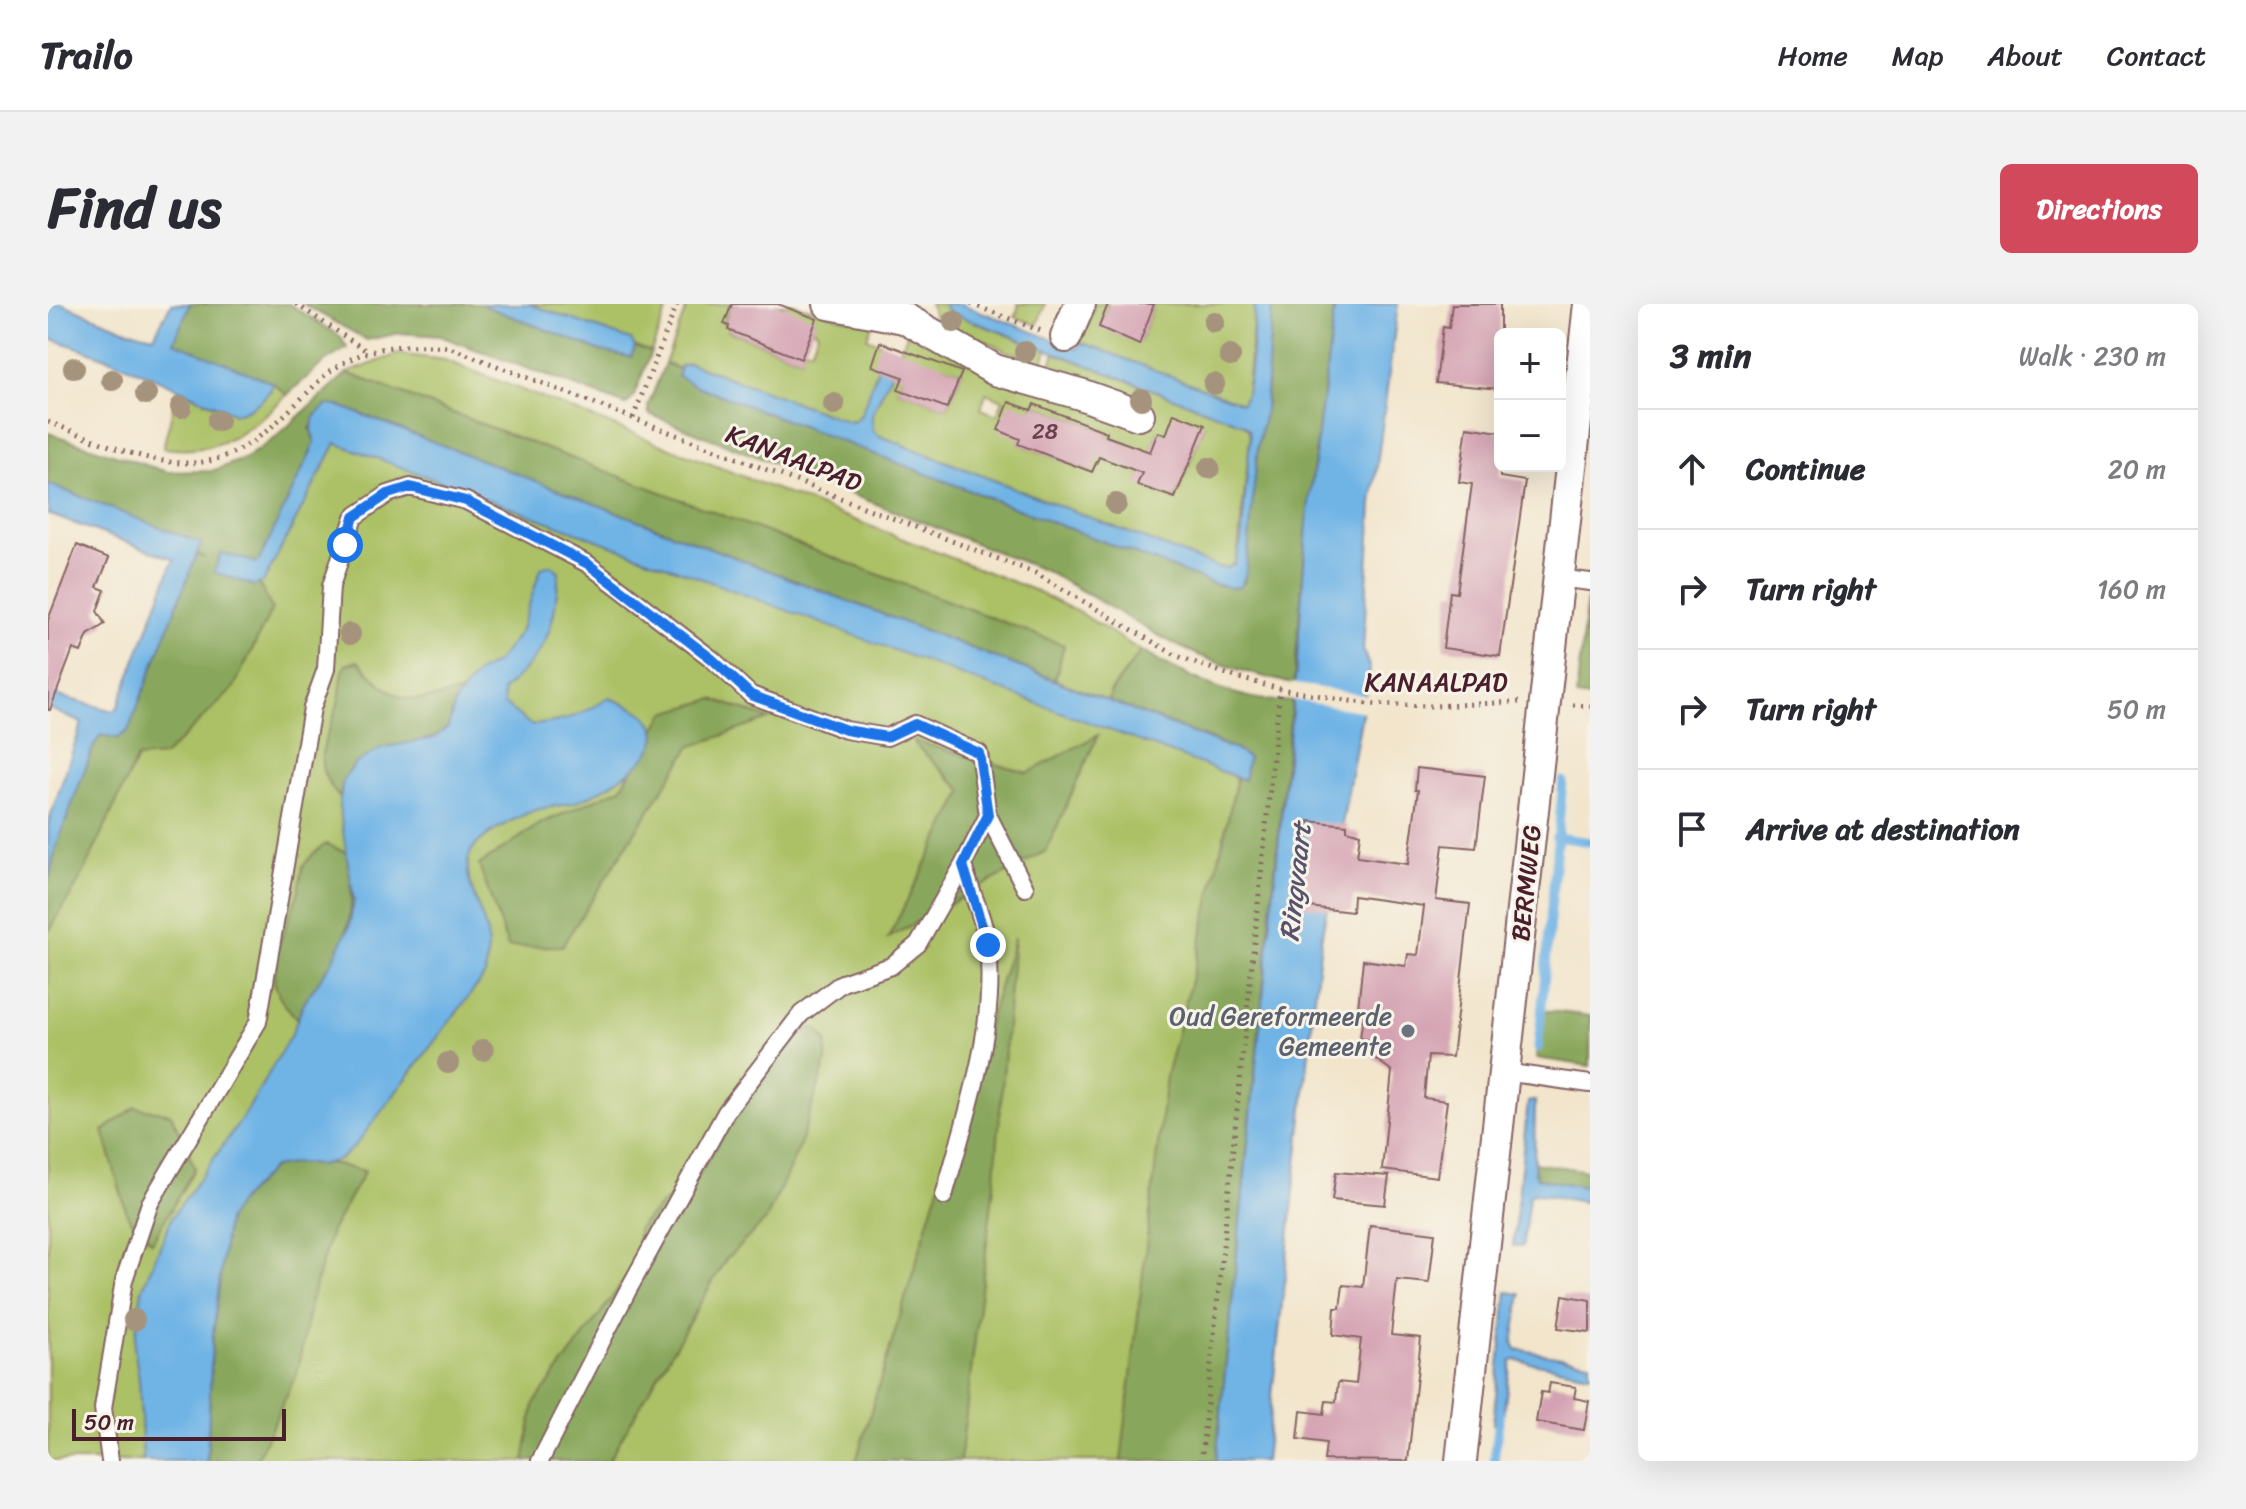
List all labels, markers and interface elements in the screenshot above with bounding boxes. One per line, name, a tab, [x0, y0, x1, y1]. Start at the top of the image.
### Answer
text: Trailo	[40, 22, 133, 89]
text: Home	[1778, 31, 1848, 80]
text: Map	[1892, 31, 1943, 80]
text: About	[1987, 31, 2063, 80]
text: Contact	[2107, 31, 2206, 80]
text: Find us	[48, 159, 221, 258]
button: Directions	[2000, 164, 2198, 253]
text: 3 min	[1670, 326, 1751, 386]
map controls	[1494, 328, 1566, 472]
button: +	[1494, 328, 1566, 400]
text: Walk · 230 m	[2019, 333, 2166, 379]
button: −	[1494, 400, 1566, 472]
street label: KANAALPAD	[719, 411, 869, 505]
house number: 28	[1032, 412, 1058, 451]
text: Continue	[1746, 442, 1865, 496]
text: 20 m	[2108, 446, 2166, 492]
icon: ahead	[1670, 447, 1714, 491]
route start	[327, 527, 363, 563]
text: Turn right	[1746, 562, 1876, 616]
text: 160 m	[2097, 566, 2166, 612]
icon: right	[1670, 567, 1714, 611]
street label: KANAALPAD	[1364, 659, 1508, 705]
text: Turn right	[1746, 682, 1876, 736]
text: 50 m	[2107, 686, 2166, 732]
icon: right	[1670, 687, 1714, 731]
text: Arrive at destination	[1746, 802, 2020, 856]
icon: arrive	[1670, 807, 1714, 851]
water label: Ringvaart	[1264, 818, 1326, 944]
street label: BERMWEG	[1497, 822, 1555, 944]
route end	[970, 927, 1006, 963]
place label: Oud Gereformeerde Gemeente	[1169, 993, 1392, 1069]
marker: Oud Gereformeerde Gemeente	[1399, 1022, 1417, 1040]
text: 50 m	[84, 1403, 134, 1442]
scale bar	[72, 1405, 286, 1441]

